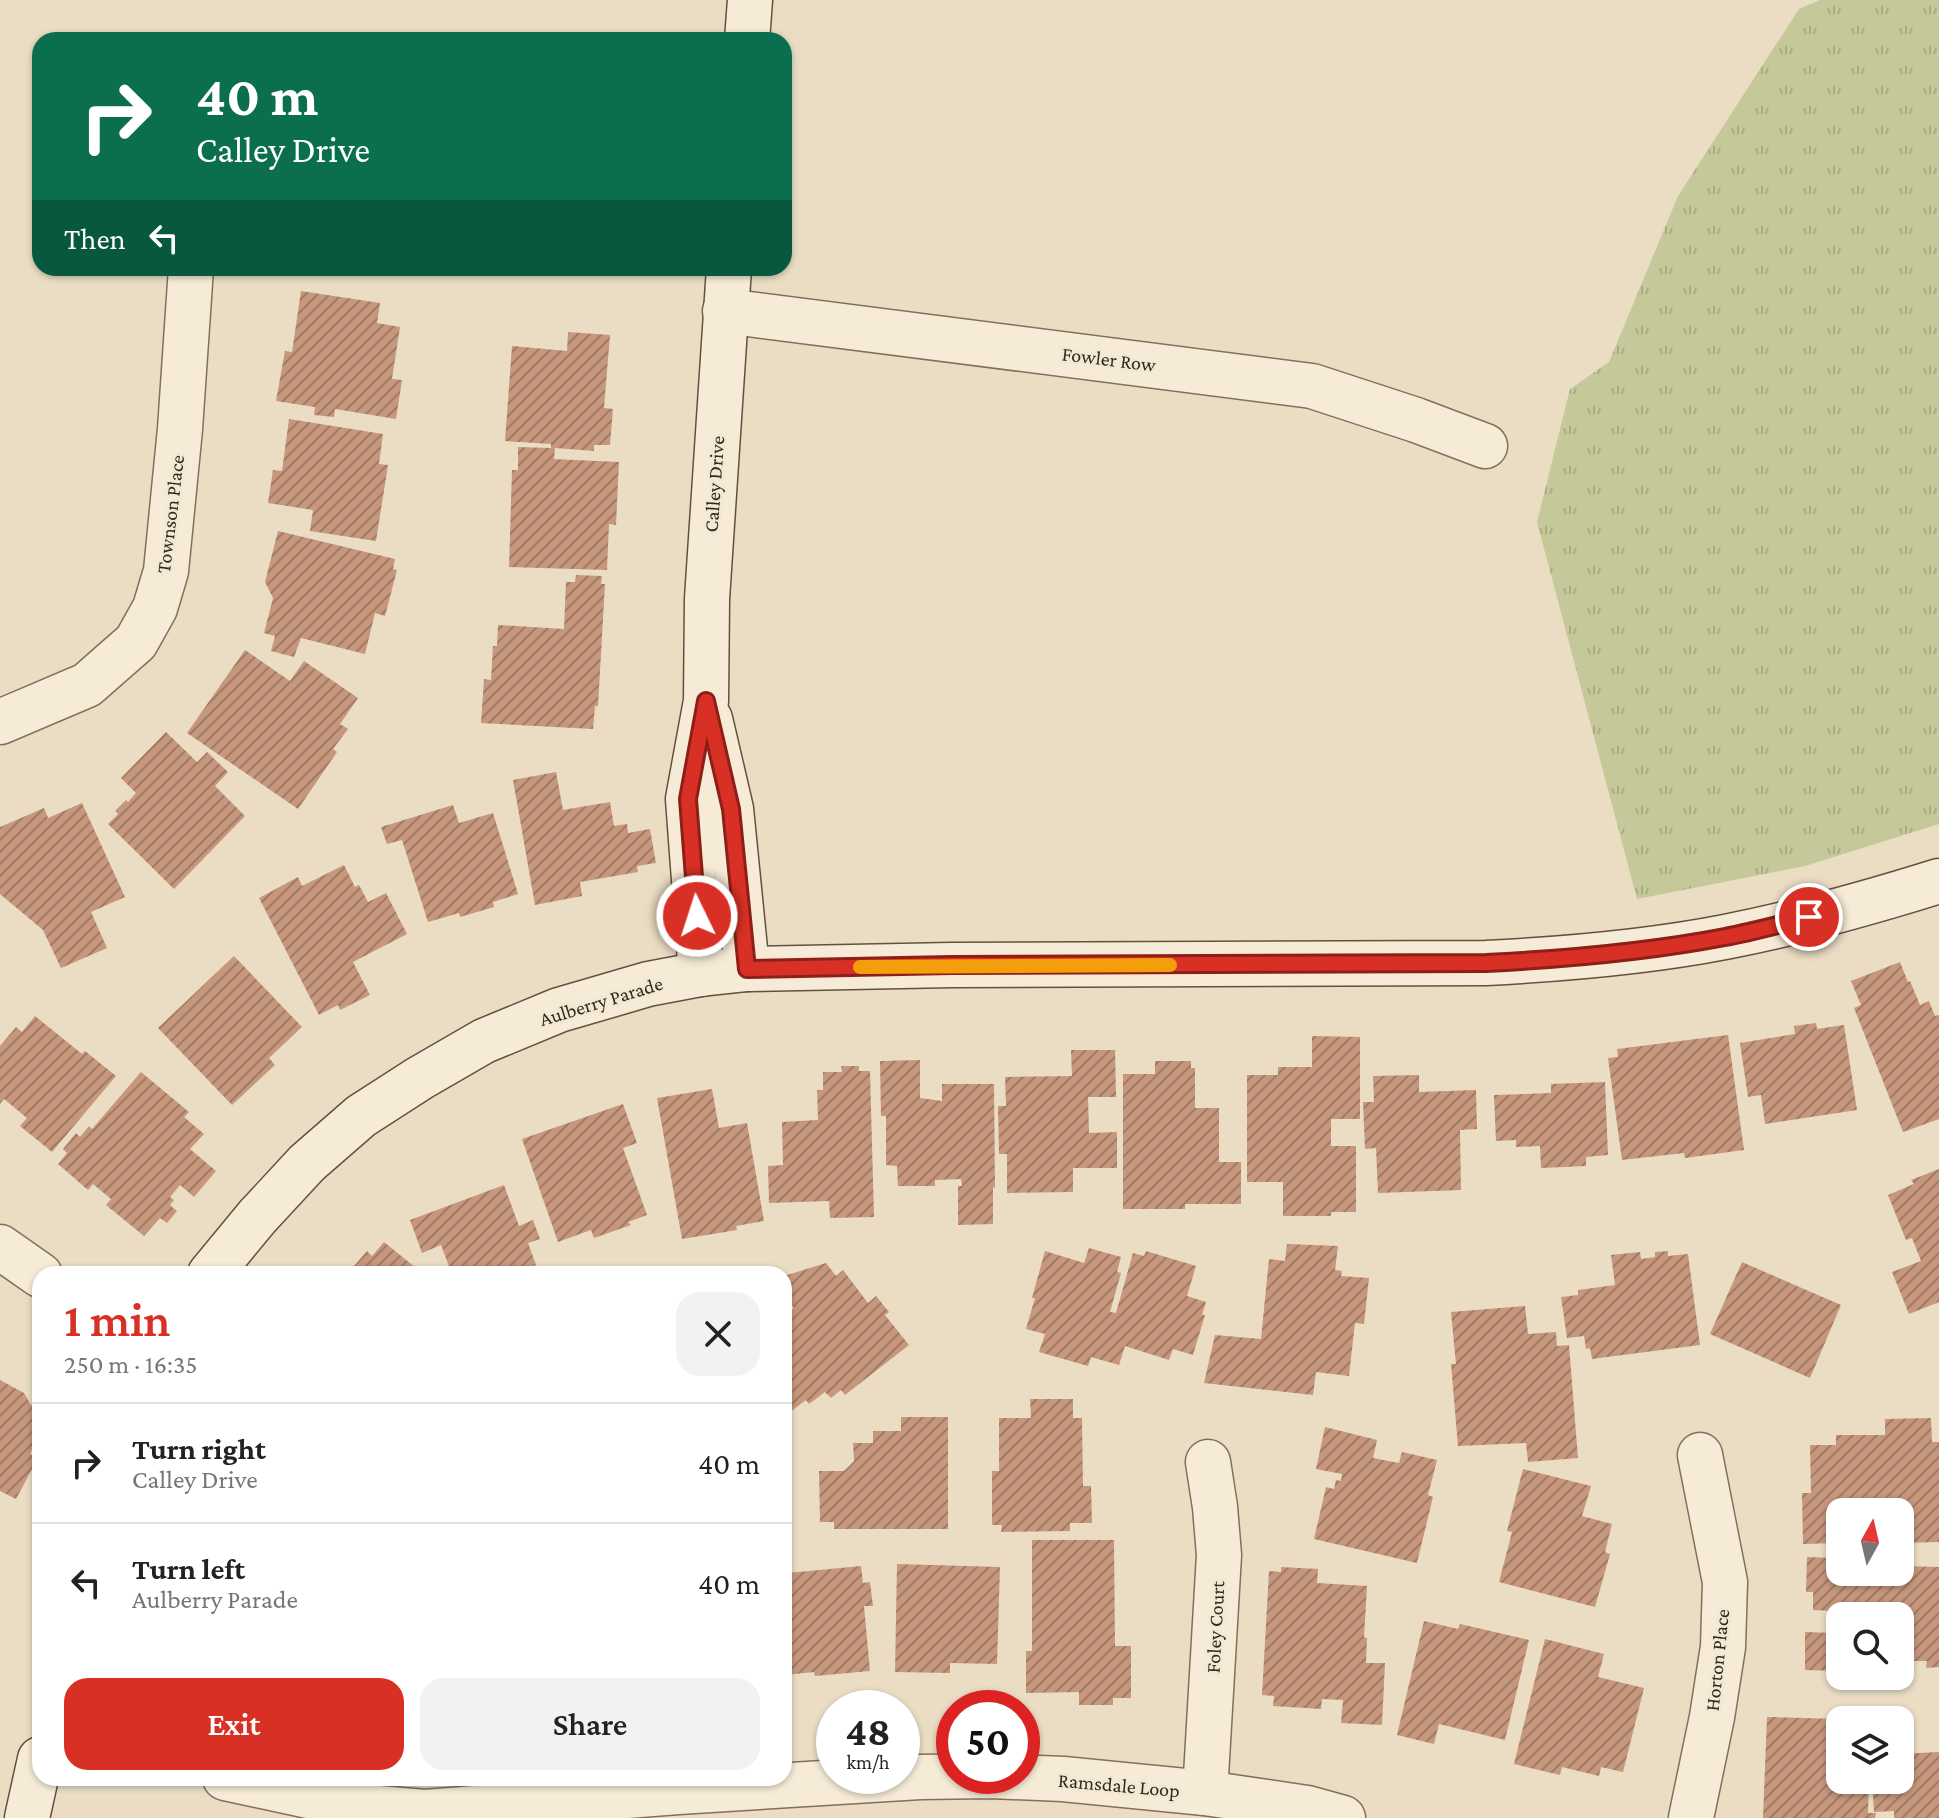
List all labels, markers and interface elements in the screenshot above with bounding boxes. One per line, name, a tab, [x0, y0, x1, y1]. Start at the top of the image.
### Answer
icon: right	[64, 64, 168, 168]
text: 40 m	[196, 65, 318, 127]
text: Calley Drive	[196, 130, 370, 170]
icon: left	[142, 216, 186, 260]
text: Then	[64, 222, 126, 255]
street label: Fowler Row	[1061, 342, 1157, 376]
street label: Calley Drive	[700, 435, 729, 533]
street label: Townson Place	[152, 453, 188, 575]
position arrow	[655, 874, 739, 958]
pin	[1775, 883, 1843, 951]
icon: arrive	[1787, 895, 1831, 939]
street label: Aulberry Parade	[537, 972, 666, 1031]
button: close	[676, 1292, 760, 1376]
text: 1 min	[64, 1293, 171, 1346]
text: 250 m · 16:35	[64, 1350, 198, 1379]
text: Turn right	[132, 1432, 266, 1465]
icon: right	[64, 1441, 108, 1485]
text: 40 m	[698, 1447, 760, 1480]
text: Calley Drive	[132, 1465, 258, 1494]
north arrow	[1826, 1498, 1914, 1586]
map controls	[1826, 1498, 1914, 1794]
text: Turn left	[132, 1552, 245, 1585]
icon: left	[64, 1561, 108, 1605]
text: 40 m	[698, 1567, 760, 1600]
street label: Foley Court	[1202, 1580, 1229, 1674]
text: Aulberry Parade	[132, 1585, 298, 1614]
button: search	[1826, 1602, 1914, 1690]
street label: Horton Place	[1701, 1608, 1733, 1712]
button: Exit	[64, 1678, 404, 1770]
button: Share	[420, 1678, 760, 1770]
speed limit sign: 50	[936, 1690, 1040, 1794]
button: layers	[1826, 1706, 1914, 1794]
text: 48	[846, 1709, 890, 1754]
text: km/h	[846, 1751, 890, 1773]
street label: Ramsdale Loop	[1057, 1769, 1181, 1802]

